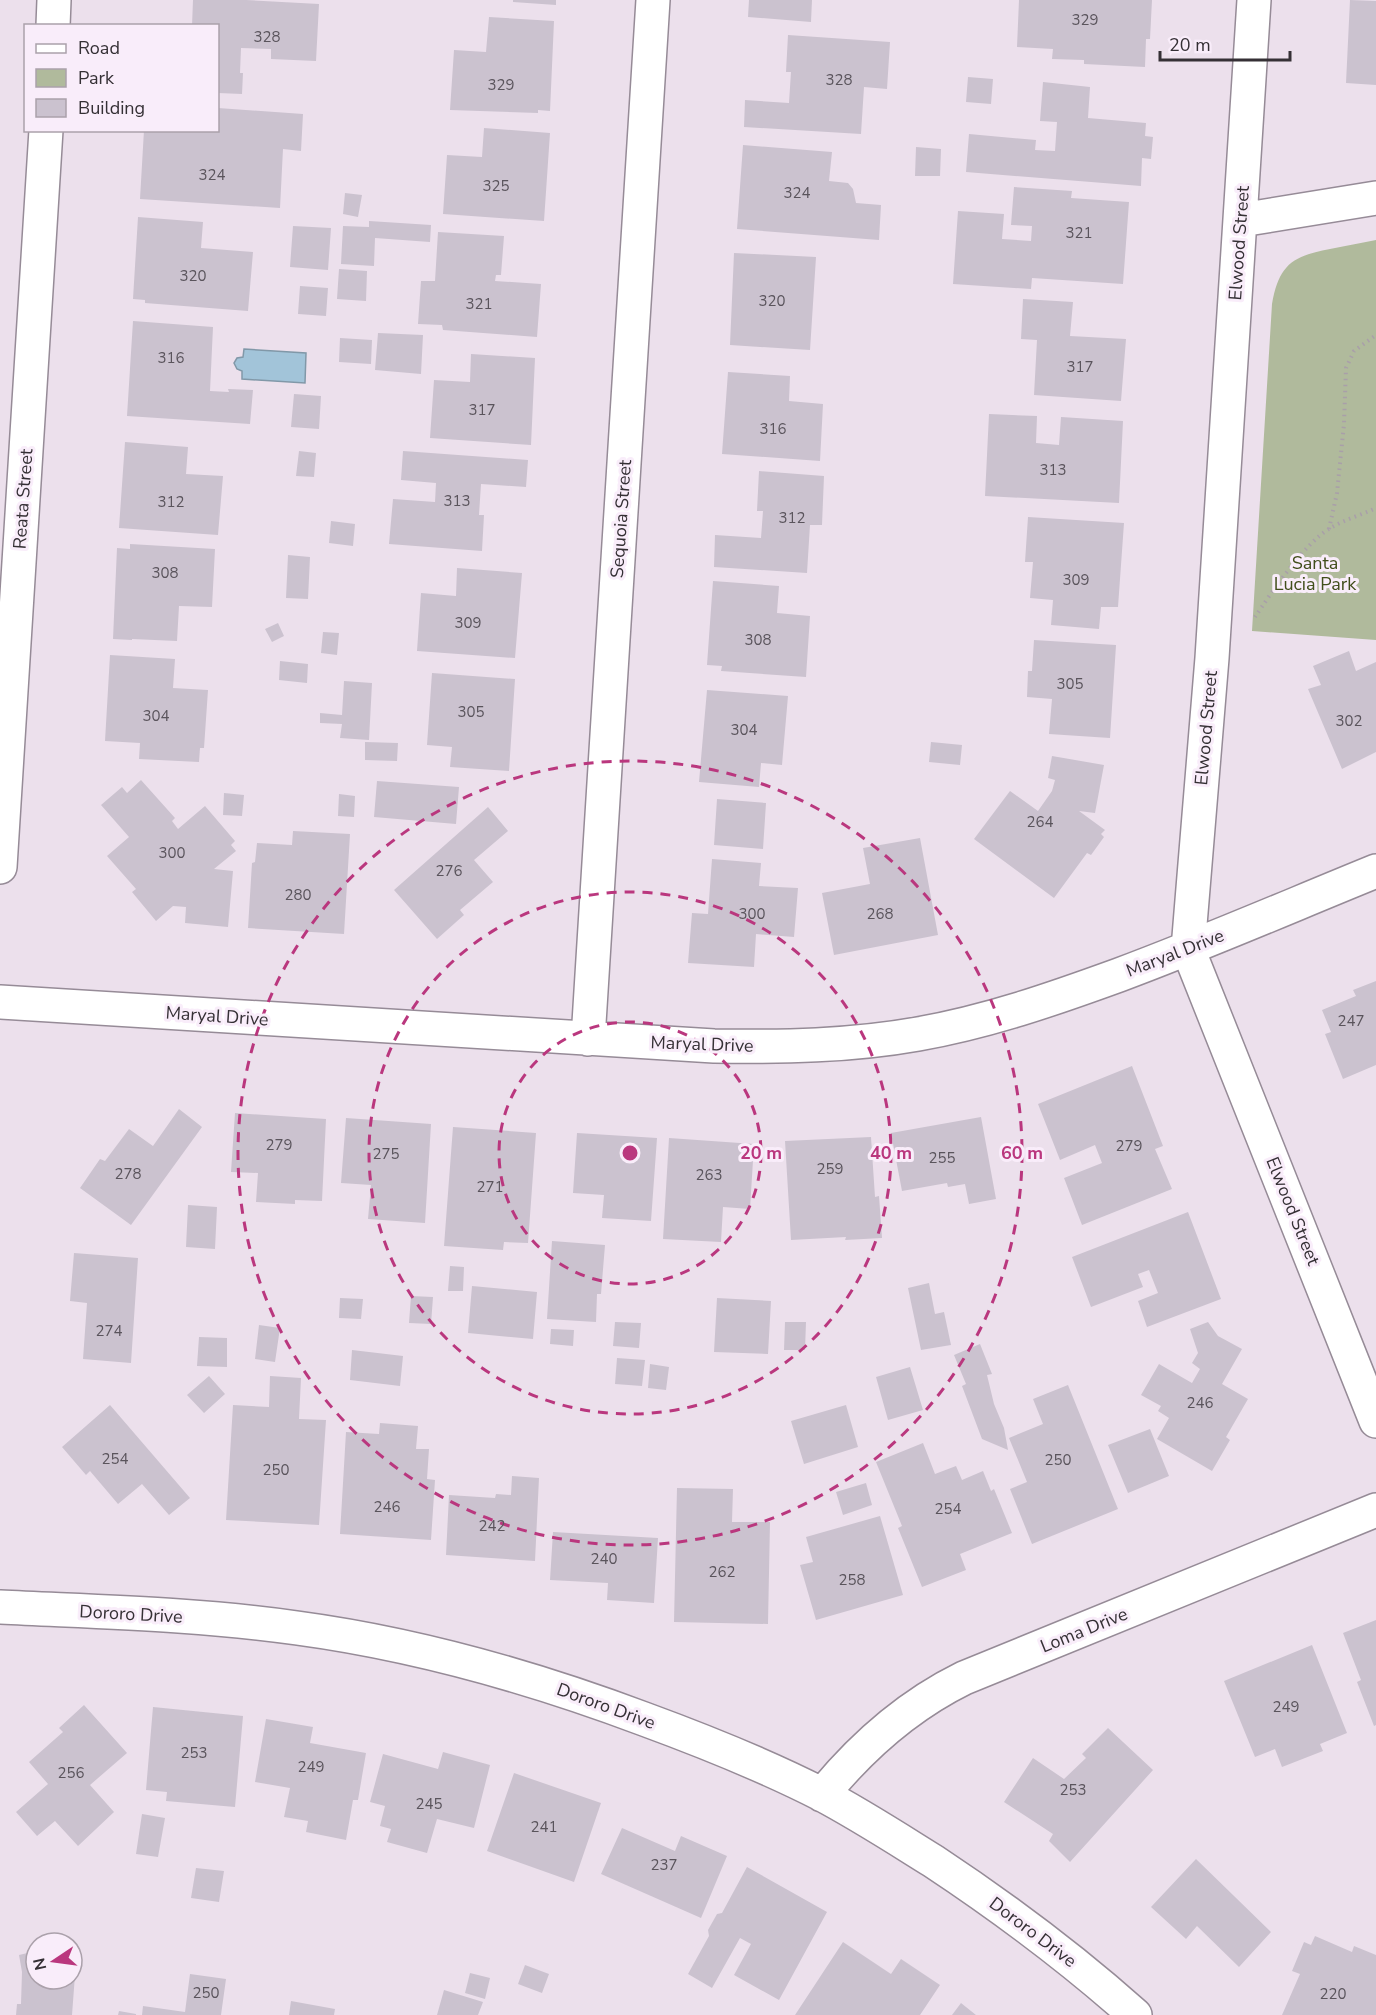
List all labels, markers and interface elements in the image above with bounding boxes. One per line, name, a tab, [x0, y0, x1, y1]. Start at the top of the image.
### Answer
house number: 329	[1071, 10, 1099, 30]
legend	[24, 24, 219, 132]
scale bar	[1160, 24, 1290, 62]
house number: 328	[253, 27, 281, 47]
text: 20 m	[1169, 33, 1211, 57]
text: Road	[78, 36, 120, 60]
text: Park	[78, 66, 115, 90]
house number: 328	[825, 70, 853, 90]
house number: 329	[487, 75, 515, 95]
text: Building	[78, 96, 145, 120]
house number: 324	[198, 165, 226, 185]
house number: 325	[482, 176, 510, 196]
house number: 324	[783, 183, 811, 203]
street label: Elwood Street	[1223, 184, 1255, 301]
house number: 321	[1065, 223, 1093, 243]
house number: 320	[179, 266, 207, 286]
house number: 320	[758, 291, 786, 311]
house number: 321	[465, 294, 493, 314]
house number: 316	[157, 348, 185, 368]
house number: 317	[1066, 357, 1094, 377]
house number: 317	[468, 400, 496, 420]
house number: 316	[759, 419, 787, 439]
street label: Reata Street	[8, 447, 39, 550]
street label: Sequoia Street	[605, 458, 637, 579]
house number: 313	[1039, 460, 1067, 480]
house number: 313	[443, 491, 471, 511]
house number: 312	[157, 492, 185, 512]
house number: 312	[778, 508, 806, 528]
park label: Santa Lucia Park	[1274, 551, 1357, 596]
house number: 308	[151, 563, 179, 583]
house number: 309	[1062, 570, 1090, 590]
house number: 309	[454, 613, 482, 633]
house number: 308	[744, 630, 772, 650]
street label: Elwood Street	[1189, 669, 1223, 786]
house number: 305	[1056, 674, 1084, 694]
house number: 305	[457, 702, 485, 722]
house number: 304	[142, 706, 170, 726]
house number: 302	[1335, 711, 1363, 731]
house number: 304	[730, 720, 758, 740]
house number: 264	[1026, 812, 1054, 832]
house number: 300	[158, 843, 186, 863]
house number: 276	[435, 861, 463, 881]
house number: 280	[284, 885, 312, 905]
house number: 300	[738, 904, 766, 924]
house number: 268	[866, 904, 894, 924]
street label: Maryal Drive	[1123, 923, 1227, 983]
street label: Maryal Drive	[165, 1000, 269, 1032]
house number: 247	[1337, 1011, 1365, 1031]
street label: Maryal Drive	[650, 1030, 754, 1058]
house number: 279	[265, 1135, 293, 1155]
house number: 279	[1115, 1136, 1143, 1156]
text: 20 m	[740, 1141, 782, 1165]
text: 40 m	[870, 1141, 912, 1165]
text: 60 m	[1001, 1141, 1043, 1165]
centre of rings	[620, 1143, 640, 1163]
house number: 275	[372, 1144, 400, 1164]
house number: 255	[928, 1148, 956, 1168]
street label: Elwood Street	[1260, 1153, 1326, 1269]
house number: 259	[816, 1159, 844, 1179]
house number: 278	[114, 1164, 142, 1184]
house number: 263	[695, 1165, 723, 1185]
house number: 271	[476, 1177, 504, 1197]
house number: 274	[95, 1321, 123, 1341]
house number: 246	[1186, 1393, 1214, 1413]
house number: 254	[101, 1449, 129, 1469]
house number: 250	[1044, 1450, 1072, 1470]
house number: 250	[262, 1460, 290, 1480]
house number: 246	[373, 1497, 401, 1517]
house number: 254	[934, 1499, 962, 1519]
house number: 242	[478, 1516, 506, 1536]
house number: 240	[590, 1549, 618, 1569]
house number: 262	[708, 1562, 736, 1582]
house number: 258	[838, 1570, 866, 1590]
street label: Dororo Drive	[79, 1599, 183, 1629]
street label: Loma Drive	[1037, 1602, 1131, 1658]
street label: Dororo Drive	[553, 1677, 659, 1735]
house number: 249	[1272, 1697, 1300, 1717]
house number: 253	[180, 1743, 208, 1763]
house number: 249	[297, 1757, 325, 1777]
house number: 256	[57, 1763, 85, 1783]
house number: 253	[1059, 1780, 1087, 1800]
house number: 245	[415, 1794, 443, 1814]
house number: 241	[530, 1817, 558, 1837]
house number: 237	[650, 1855, 678, 1875]
street label: Dororo Drive	[985, 1891, 1081, 1973]
north arrow	[24, 1931, 84, 1991]
text: N	[28, 1956, 52, 1972]
house number: 250	[192, 1983, 220, 2003]
house number: 220	[1319, 1984, 1347, 2004]

